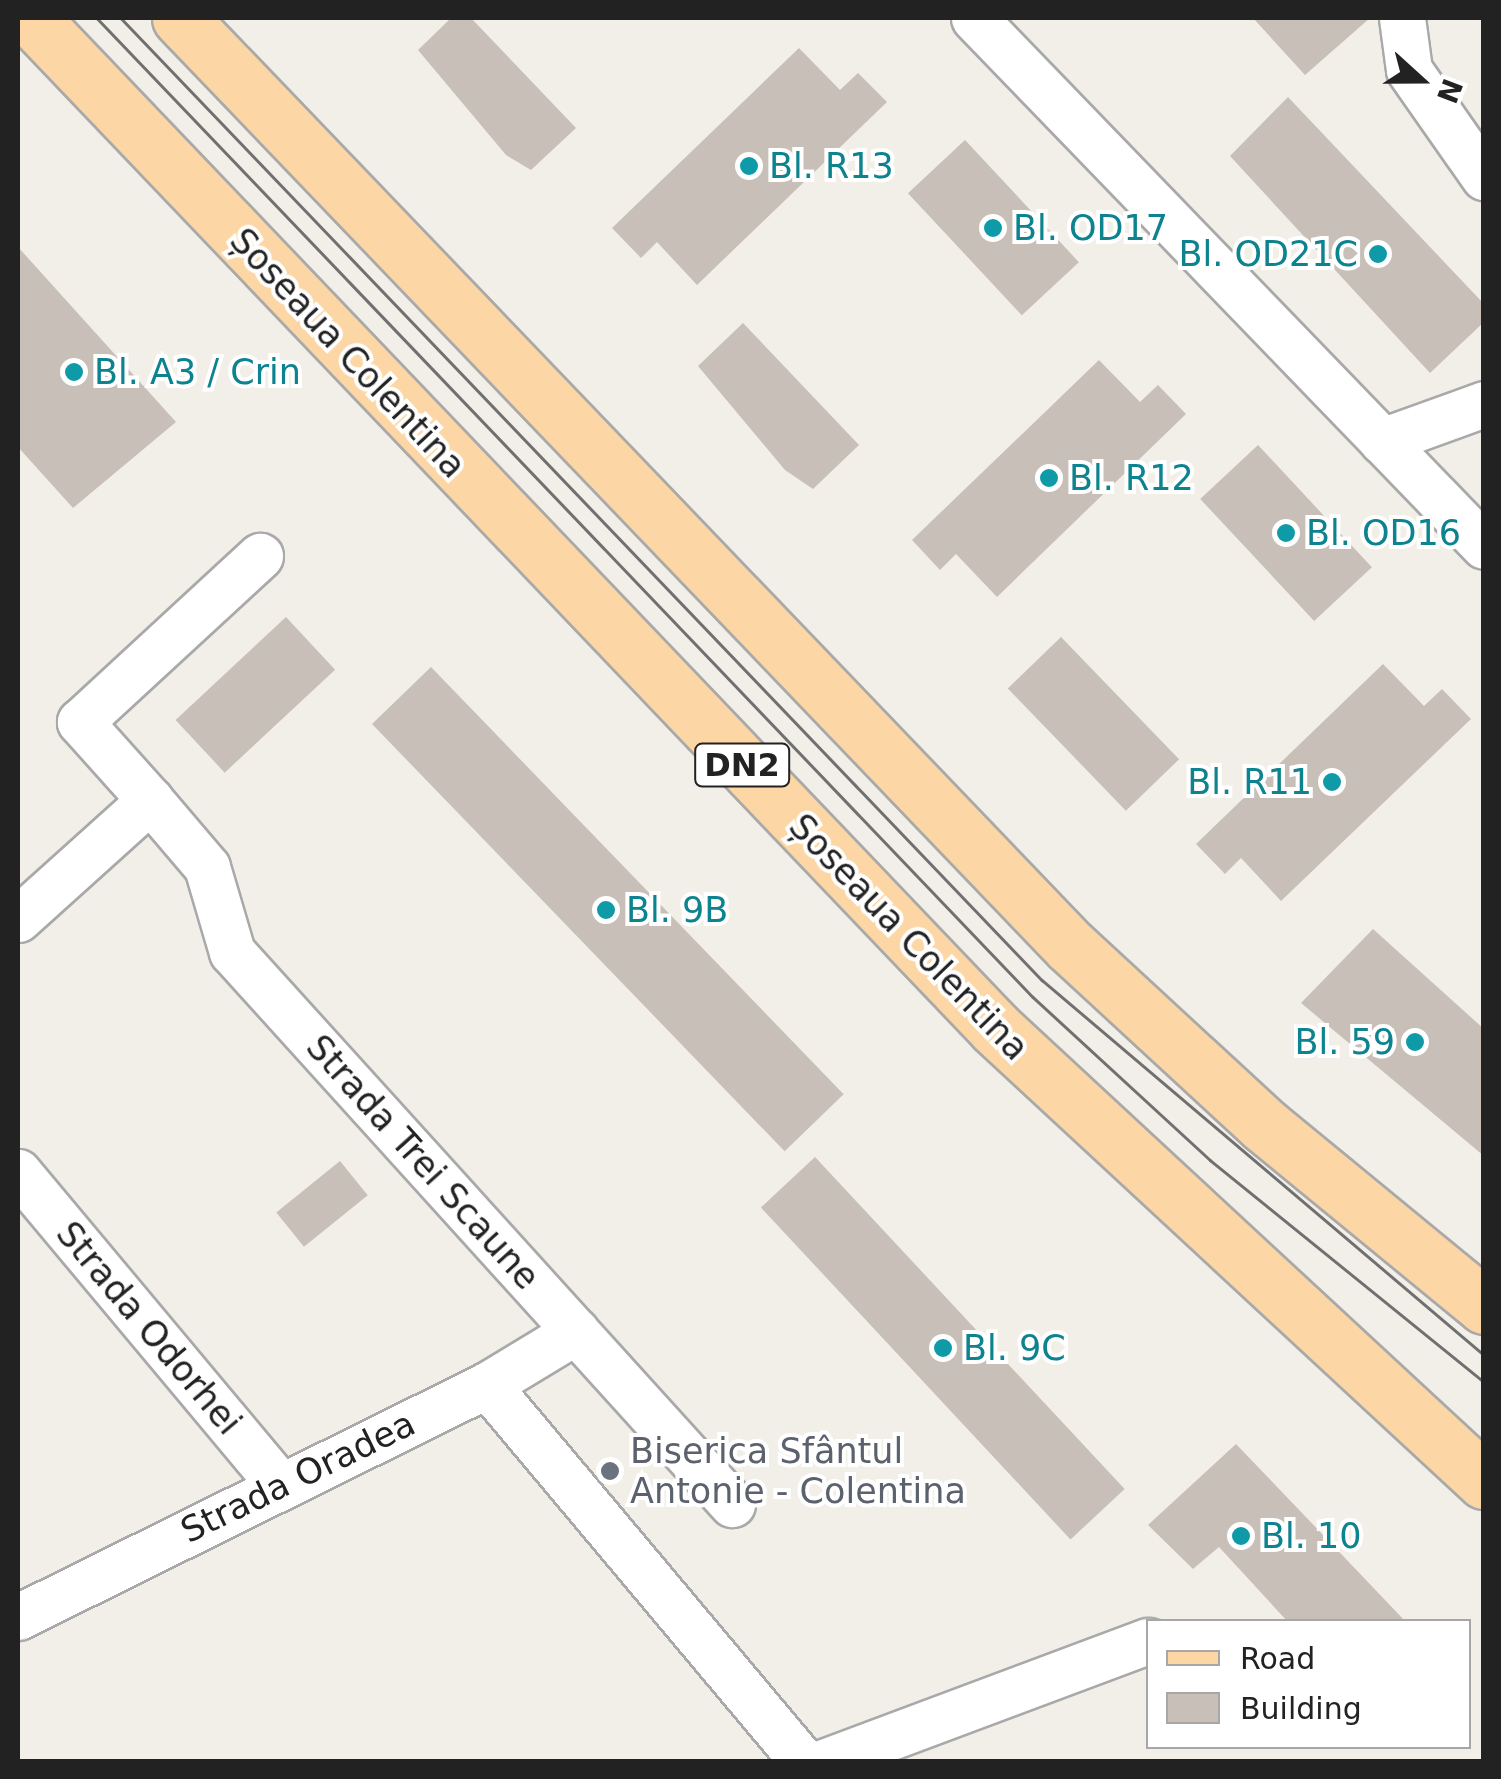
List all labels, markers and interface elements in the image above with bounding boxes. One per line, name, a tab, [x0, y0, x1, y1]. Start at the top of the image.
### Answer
north arrow	[1371, 30, 1471, 130]
text: N	[1430, 74, 1469, 108]
place label: Bl. R13	[769, 145, 894, 187]
marker: Bl. R13	[738, 155, 760, 177]
place label: Bl. OD17	[1013, 207, 1168, 249]
marker: Bl. OD17	[982, 217, 1004, 239]
street label: Șoseaua Colentina	[221, 219, 475, 487]
place label: Bl. OD21C	[1179, 233, 1358, 275]
marker: Bl. OD21C	[1367, 243, 1389, 265]
place label: Bl. A3 / Crin	[94, 351, 301, 393]
marker: Bl. A3 / Crin	[63, 361, 85, 383]
place label: Bl. R12	[1069, 457, 1194, 499]
marker: Bl. R12	[1038, 467, 1060, 489]
place label: Bl. OD16	[1306, 512, 1461, 554]
marker: Bl. OD16	[1275, 522, 1297, 544]
road number: DN2	[692, 738, 792, 792]
place label: Bl. R11	[1187, 761, 1312, 803]
marker: Bl. R11	[1321, 771, 1343, 793]
street label: Șoseaua Colentina	[781, 805, 1037, 1069]
place label: Bl. 9B	[626, 889, 728, 931]
marker: Bl. 9B	[595, 899, 617, 921]
place label: Bl. 59	[1294, 1021, 1395, 1063]
street label: Strada Trei Scaune	[298, 1026, 548, 1298]
marker: Bl. 59	[1404, 1031, 1426, 1053]
street label: Strada Odorhei	[48, 1213, 250, 1443]
place label: Bl. 9C	[963, 1327, 1066, 1369]
marker: Bl. 9C	[932, 1337, 954, 1359]
street label: Strada Oradea	[174, 1402, 422, 1552]
place label: Biserica Sfântul Antonie - Colentina	[630, 1430, 966, 1512]
marker: Biserica Sfântul Antonie - Colentina	[599, 1460, 621, 1482]
place label: Bl. 10	[1261, 1515, 1362, 1557]
marker: Bl. 10	[1230, 1525, 1252, 1547]
legend	[1146, 1619, 1471, 1749]
text: Road	[1240, 1641, 1315, 1676]
text: Building	[1240, 1691, 1362, 1726]

